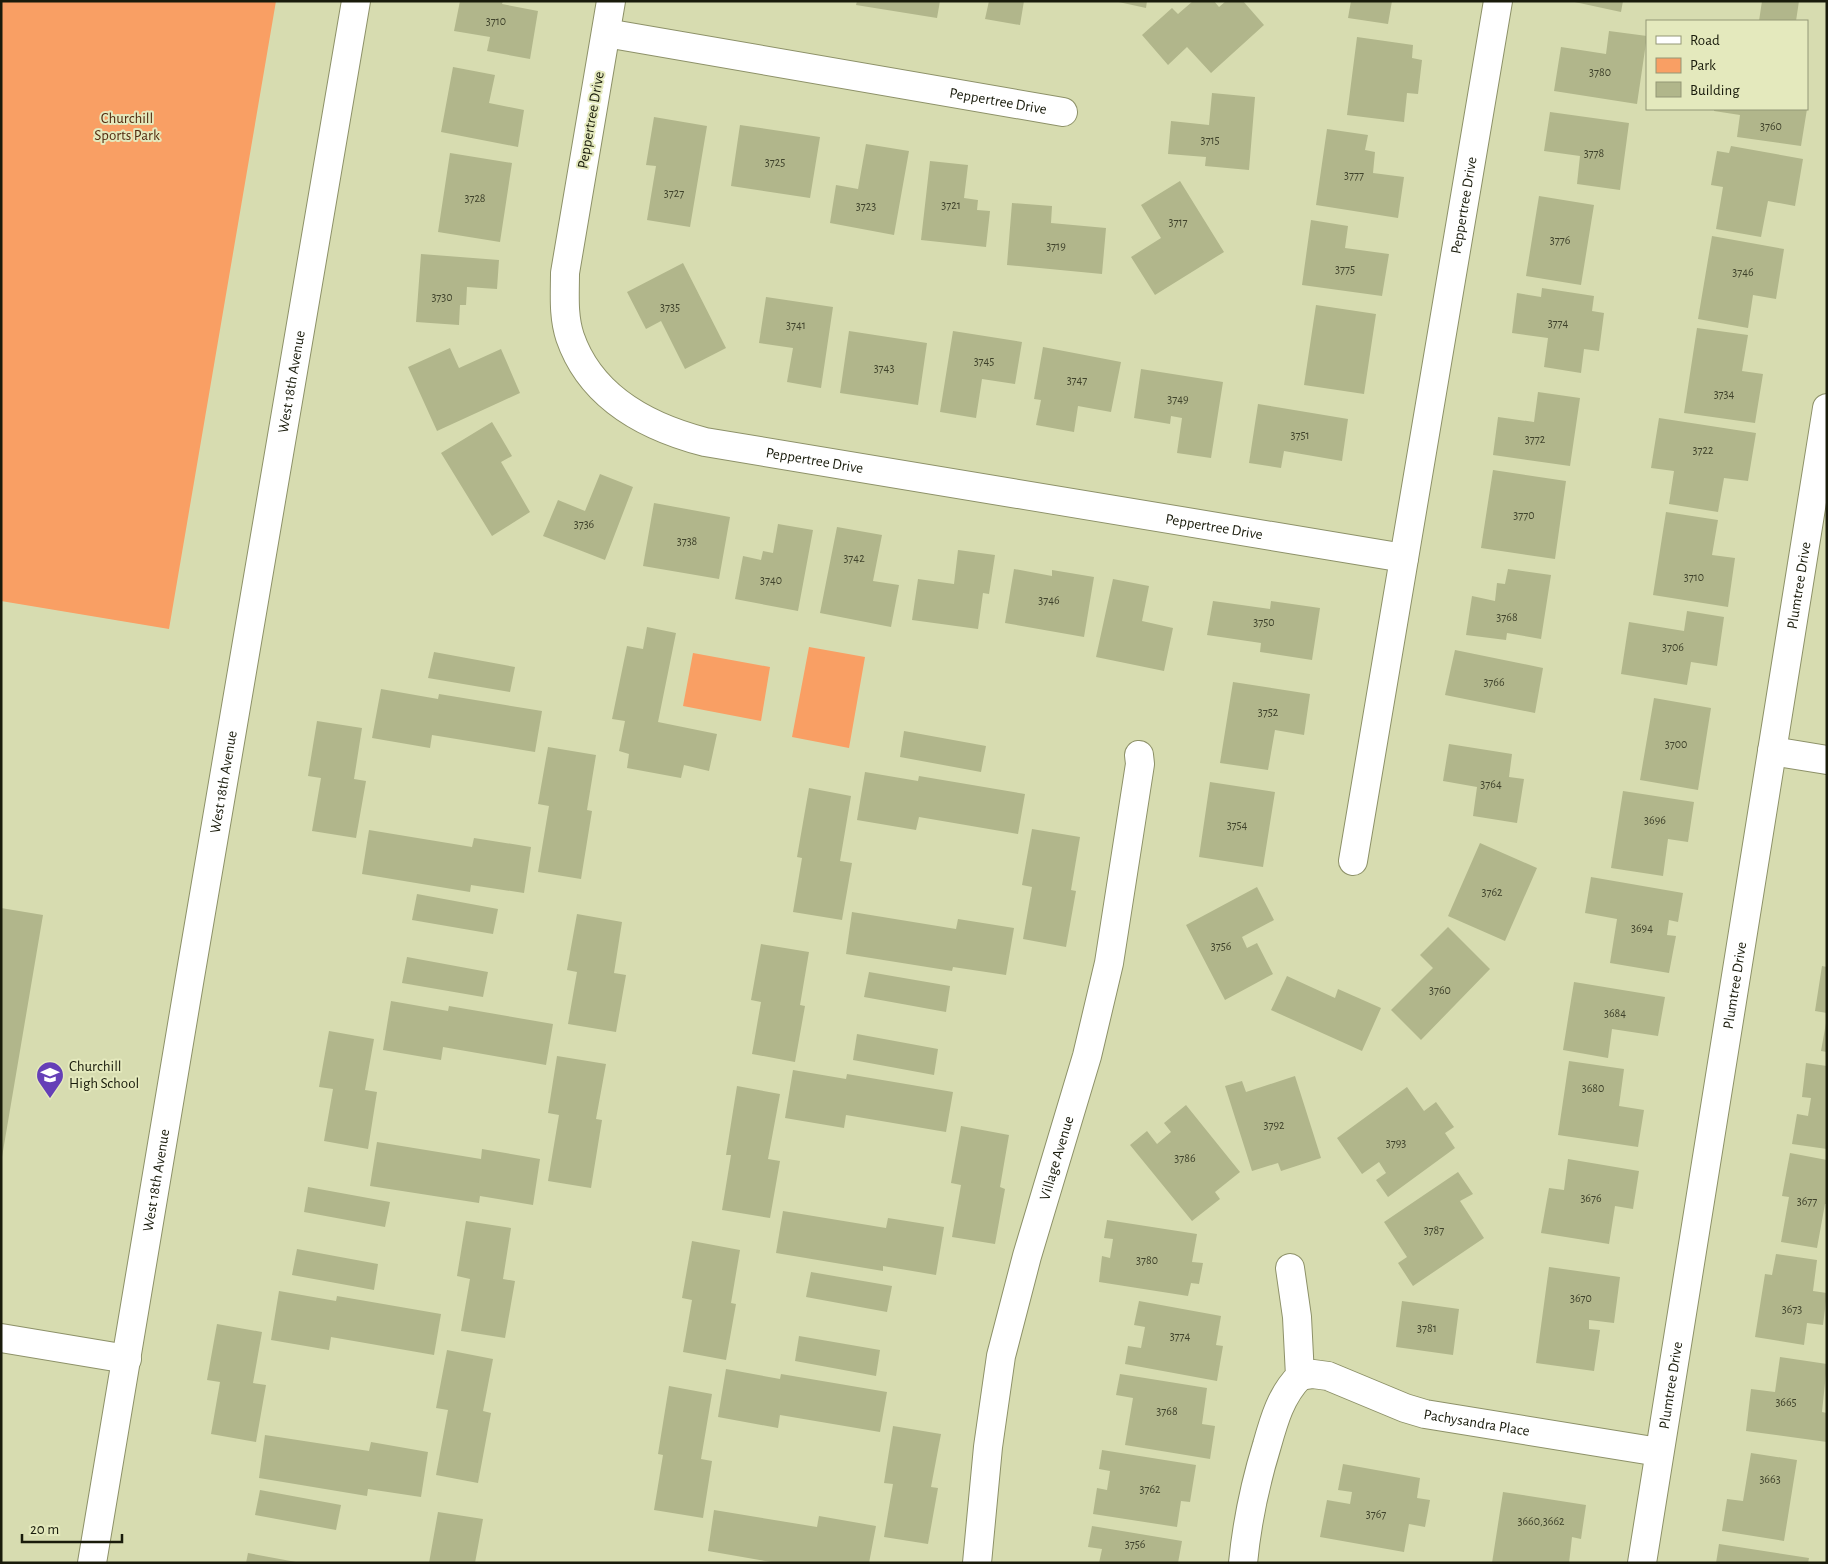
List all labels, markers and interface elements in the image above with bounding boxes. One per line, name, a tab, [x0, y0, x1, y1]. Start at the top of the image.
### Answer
house number: 3710	[486, 15, 506, 27]
legend	[1646, 20, 1808, 110]
text: Road	[1690, 33, 1720, 48]
text: Park	[1690, 58, 1716, 73]
house number: 3780	[1589, 66, 1611, 78]
street label: Peppertree Drive	[575, 70, 607, 170]
text: Building	[1690, 83, 1740, 98]
street label: Peppertree Drive	[948, 85, 1048, 117]
park label: Churchill Sports Park	[94, 111, 160, 143]
house number: 3760	[1760, 120, 1782, 132]
house number: 3715	[1200, 134, 1220, 146]
house number: 3778	[1584, 147, 1605, 159]
street label: Peppertree Drive	[1448, 155, 1479, 255]
house number: 3725	[765, 156, 785, 168]
house number: 3777	[1344, 169, 1364, 181]
house number: 3727	[664, 187, 684, 199]
house number: 3728	[464, 192, 486, 204]
house number: 3721	[941, 199, 961, 211]
house number: 3723	[856, 200, 876, 212]
house number: 3717	[1168, 216, 1188, 228]
house number: 3776	[1550, 234, 1571, 246]
house number: 3719	[1046, 240, 1066, 252]
house number: 3775	[1335, 263, 1355, 275]
house number: 3746	[1732, 266, 1754, 278]
house number: 3730	[431, 291, 453, 303]
house number: 3735	[660, 301, 680, 313]
house number: 3774	[1548, 317, 1569, 329]
house number: 3741	[786, 319, 806, 331]
street label: West 18th Avenue	[275, 329, 307, 434]
house number: 3745	[974, 355, 994, 367]
house number: 3743	[874, 362, 894, 374]
house number: 3747	[1067, 374, 1087, 386]
house number: 3734	[1714, 388, 1735, 400]
house number: 3749	[1167, 393, 1189, 405]
house number: 3751	[1290, 429, 1310, 441]
house number: 3772	[1525, 433, 1546, 445]
house number: 3722	[1693, 444, 1714, 456]
street label: Peppertree Drive	[765, 445, 864, 476]
house number: 3770	[1513, 509, 1535, 521]
street label: Peppertree Drive	[1164, 511, 1264, 542]
house number: 3736	[574, 518, 595, 530]
house number: 3738	[677, 535, 698, 547]
street label: Plumtree Drive	[1784, 541, 1813, 630]
house number: 3742	[843, 552, 865, 564]
house number: 3710	[1684, 571, 1704, 583]
house number: 3740	[760, 574, 782, 586]
house number: 3746	[1038, 594, 1060, 606]
house number: 3768	[1496, 611, 1518, 623]
house number: 3750	[1253, 616, 1275, 628]
house number: 3706	[1662, 641, 1684, 653]
house number: 3766	[1483, 676, 1505, 688]
house number: 3752	[1258, 706, 1279, 718]
street label: West 18th Avenue	[207, 730, 239, 834]
house number: 3700	[1665, 738, 1687, 750]
house number: 3764	[1480, 778, 1502, 790]
house number: 3696	[1644, 814, 1666, 826]
house number: 3754	[1227, 819, 1248, 831]
house number: 3762	[1481, 886, 1503, 898]
house number: 3694	[1631, 922, 1653, 934]
house number: 3756	[1211, 940, 1232, 952]
street label: Plumtree Drive	[1720, 941, 1749, 1030]
house number: 3760	[1429, 984, 1451, 996]
house number: 3684	[1604, 1007, 1626, 1019]
place label: Churchill High School	[69, 1059, 139, 1091]
school or university icon: Churchill High School	[35, 1060, 65, 1099]
house number: 3680	[1582, 1082, 1604, 1094]
street label: Village Avenue	[1037, 1114, 1076, 1202]
house number: 3792	[1263, 1119, 1285, 1131]
street label: West 18th Avenue	[140, 1128, 172, 1233]
house number: 3793	[1386, 1137, 1406, 1149]
house number: 3786	[1174, 1152, 1196, 1164]
house number: 3676	[1580, 1192, 1602, 1204]
house number: 3677	[1797, 1195, 1817, 1207]
house number: 3787	[1424, 1224, 1444, 1236]
house number: 3780	[1136, 1254, 1158, 1266]
house number: 3670	[1570, 1292, 1592, 1304]
house number: 3673	[1782, 1303, 1802, 1315]
house number: 3781	[1417, 1322, 1437, 1334]
house number: 3774	[1170, 1330, 1191, 1342]
street label: Plumtree Drive	[1656, 1340, 1685, 1430]
house number: 3665	[1775, 1396, 1797, 1408]
house number: 3768	[1156, 1405, 1178, 1417]
street label: Pachysandra Place	[1423, 1406, 1531, 1438]
house number: 3663	[1759, 1473, 1781, 1485]
house number: 3762	[1139, 1483, 1161, 1495]
house number: 3767	[1366, 1508, 1386, 1520]
scale bar	[22, 1512, 122, 1544]
house number: 3660,3662	[1518, 1515, 1565, 1527]
text: 20 m	[30, 1522, 59, 1537]
house number: 3756	[1125, 1538, 1146, 1550]

